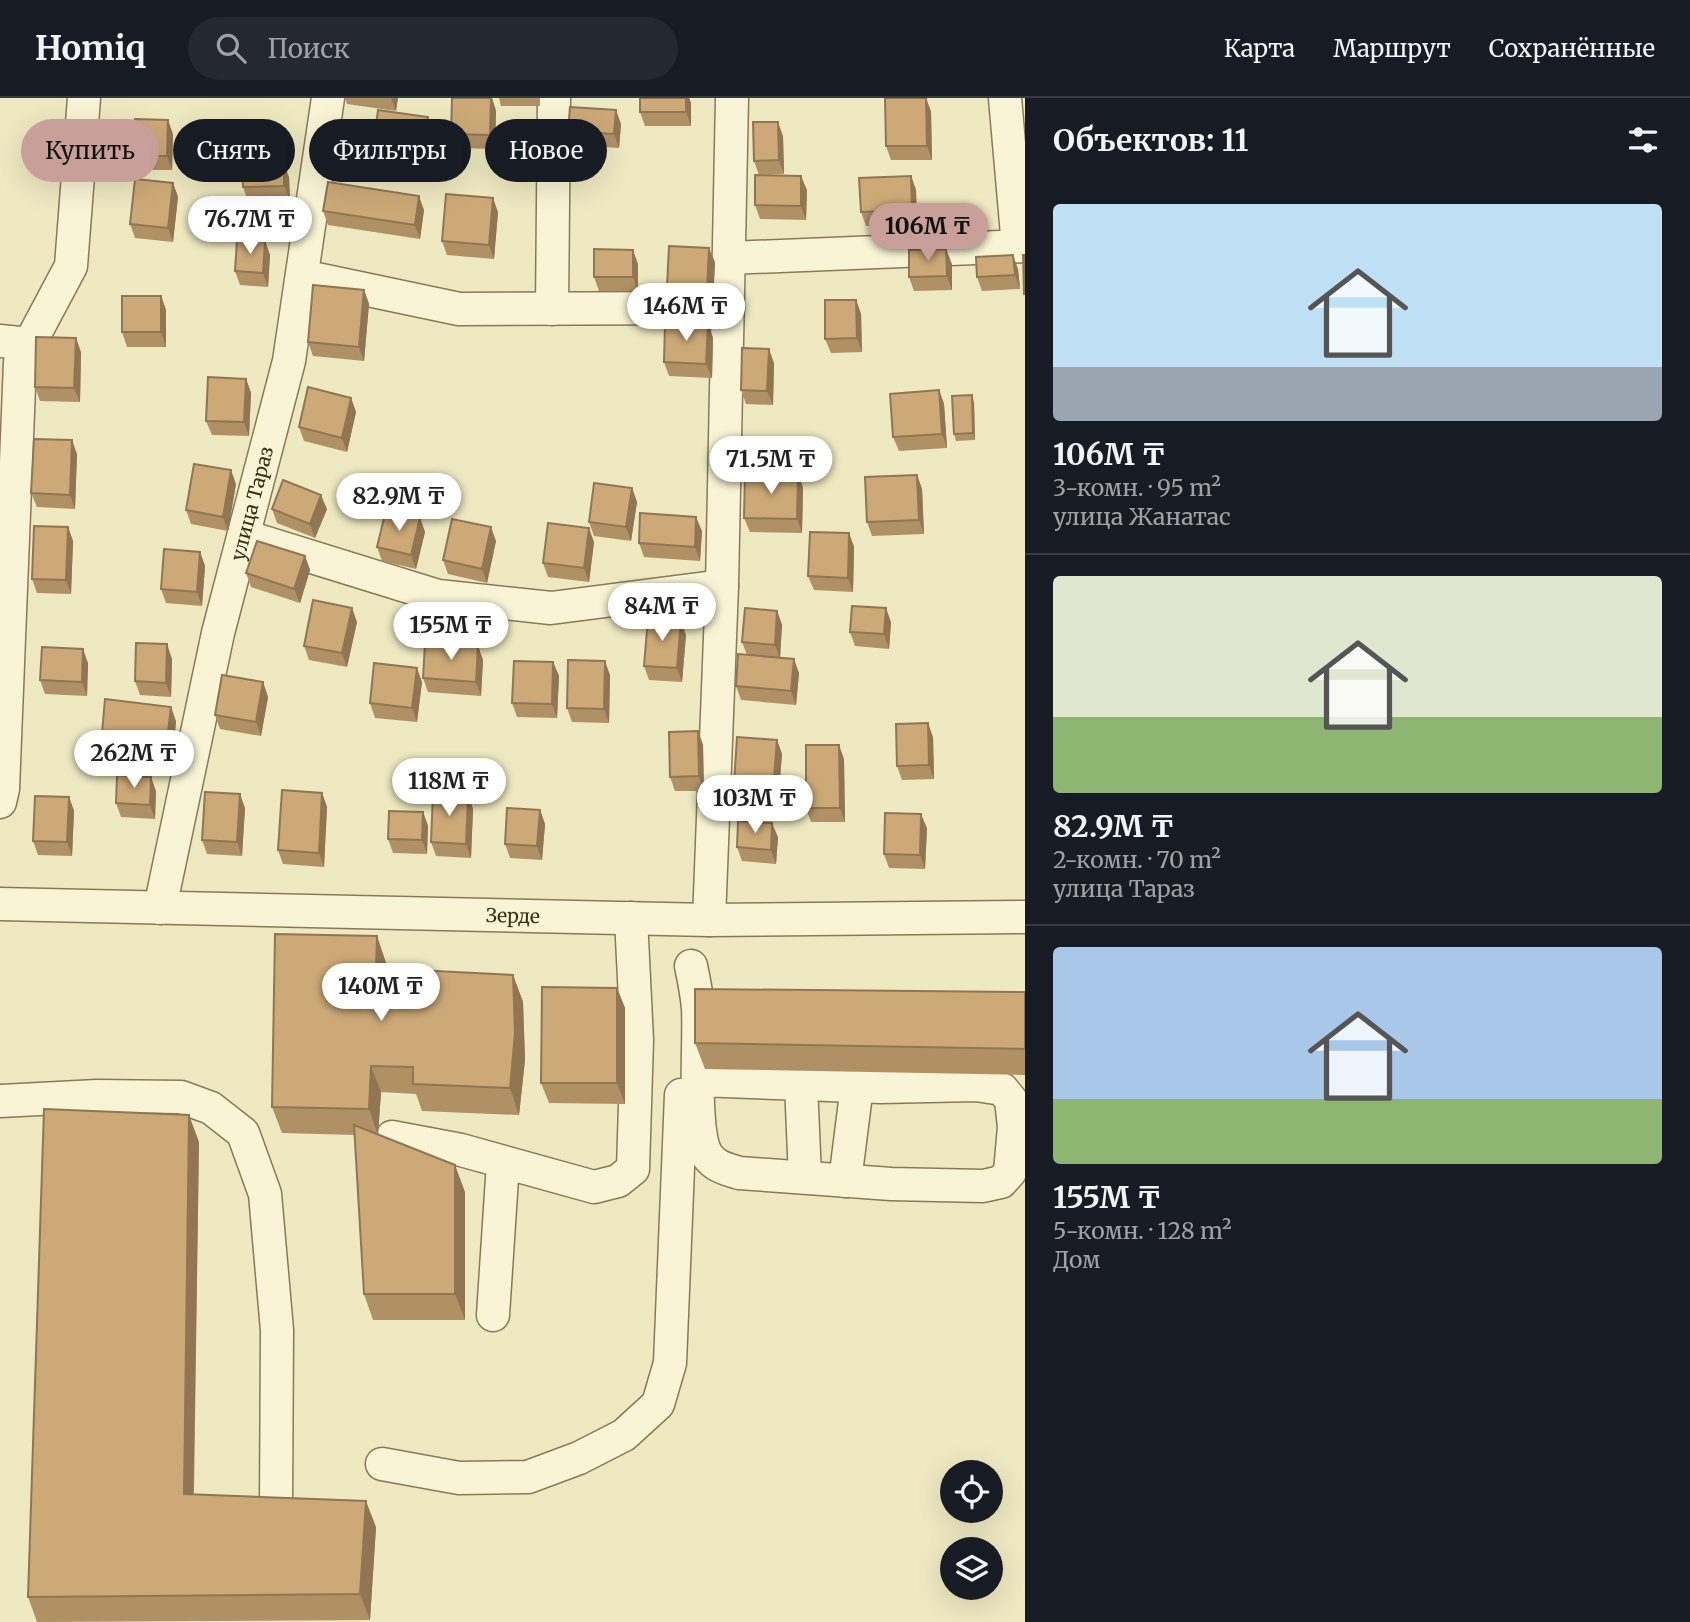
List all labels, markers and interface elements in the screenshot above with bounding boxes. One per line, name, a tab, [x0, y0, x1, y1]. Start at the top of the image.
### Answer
search box	[188, 17, 678, 80]
text: Homiq	[35, 28, 146, 69]
icon: search	[212, 29, 250, 67]
text: Поиск	[268, 32, 350, 65]
text: Карта	[1224, 33, 1295, 64]
text: Маршрут	[1333, 33, 1451, 64]
text: Сохранённые	[1489, 33, 1655, 64]
chip: Купить	[21, 119, 159, 182]
chip: Снять	[173, 119, 295, 182]
chip: Фильтры	[309, 119, 471, 182]
chip: Новое	[485, 119, 607, 182]
text: Объектов: 11	[1053, 121, 1248, 159]
icon: filters	[1624, 121, 1662, 159]
pin: 76.7M ₸	[185, 197, 315, 256]
text: 76.7M ₸	[204, 204, 296, 233]
pin: 106M ₸	[871, 204, 985, 263]
text: 106M ₸	[885, 211, 971, 240]
icon: home	[1295, 250, 1421, 376]
pin: 146M ₸	[629, 284, 743, 343]
text: 146M ₸	[643, 291, 729, 320]
text: 106M ₸	[1053, 435, 1166, 473]
pin: 71.5M ₸	[706, 436, 836, 496]
street label: улица Тараз	[225, 444, 278, 563]
text: 71.5M ₸	[725, 444, 817, 473]
text: 3-комн. · 95 m²	[1053, 473, 1221, 502]
pin: 82.9M ₸	[334, 474, 464, 533]
text: 82.9M ₸	[352, 481, 446, 510]
text: улица Жанатас	[1053, 502, 1231, 531]
pin: 84M ₸	[613, 584, 711, 643]
text: 84M ₸	[624, 591, 700, 620]
pin: 155M ₸	[394, 602, 508, 662]
text: 155M ₸	[409, 610, 493, 639]
icon: home	[1295, 622, 1421, 748]
pin: 262M ₸	[77, 730, 191, 790]
text: 262M ₸	[90, 738, 178, 767]
pin: 118M ₸	[392, 758, 506, 818]
text: 118M ₸	[408, 766, 490, 795]
pin: 103M ₸	[698, 776, 812, 835]
text: 103M ₸	[713, 783, 797, 812]
text: 82.9M ₸	[1053, 807, 1175, 845]
text: 2-комн. · 70 m²	[1053, 845, 1221, 874]
text: улица Тараз	[1053, 874, 1195, 903]
street label: Зерде	[486, 903, 540, 928]
pin: 140M ₸	[324, 964, 438, 1023]
text: 140M ₸	[338, 971, 424, 1000]
icon: home	[1295, 993, 1421, 1119]
text: 155M ₸	[1053, 1178, 1162, 1216]
text: 5-комн. · 128 m²	[1053, 1216, 1232, 1245]
text: Дом	[1053, 1245, 1101, 1274]
map controls	[940, 1460, 1003, 1600]
button: locate	[940, 1460, 1003, 1523]
button: layers	[940, 1537, 1003, 1600]

